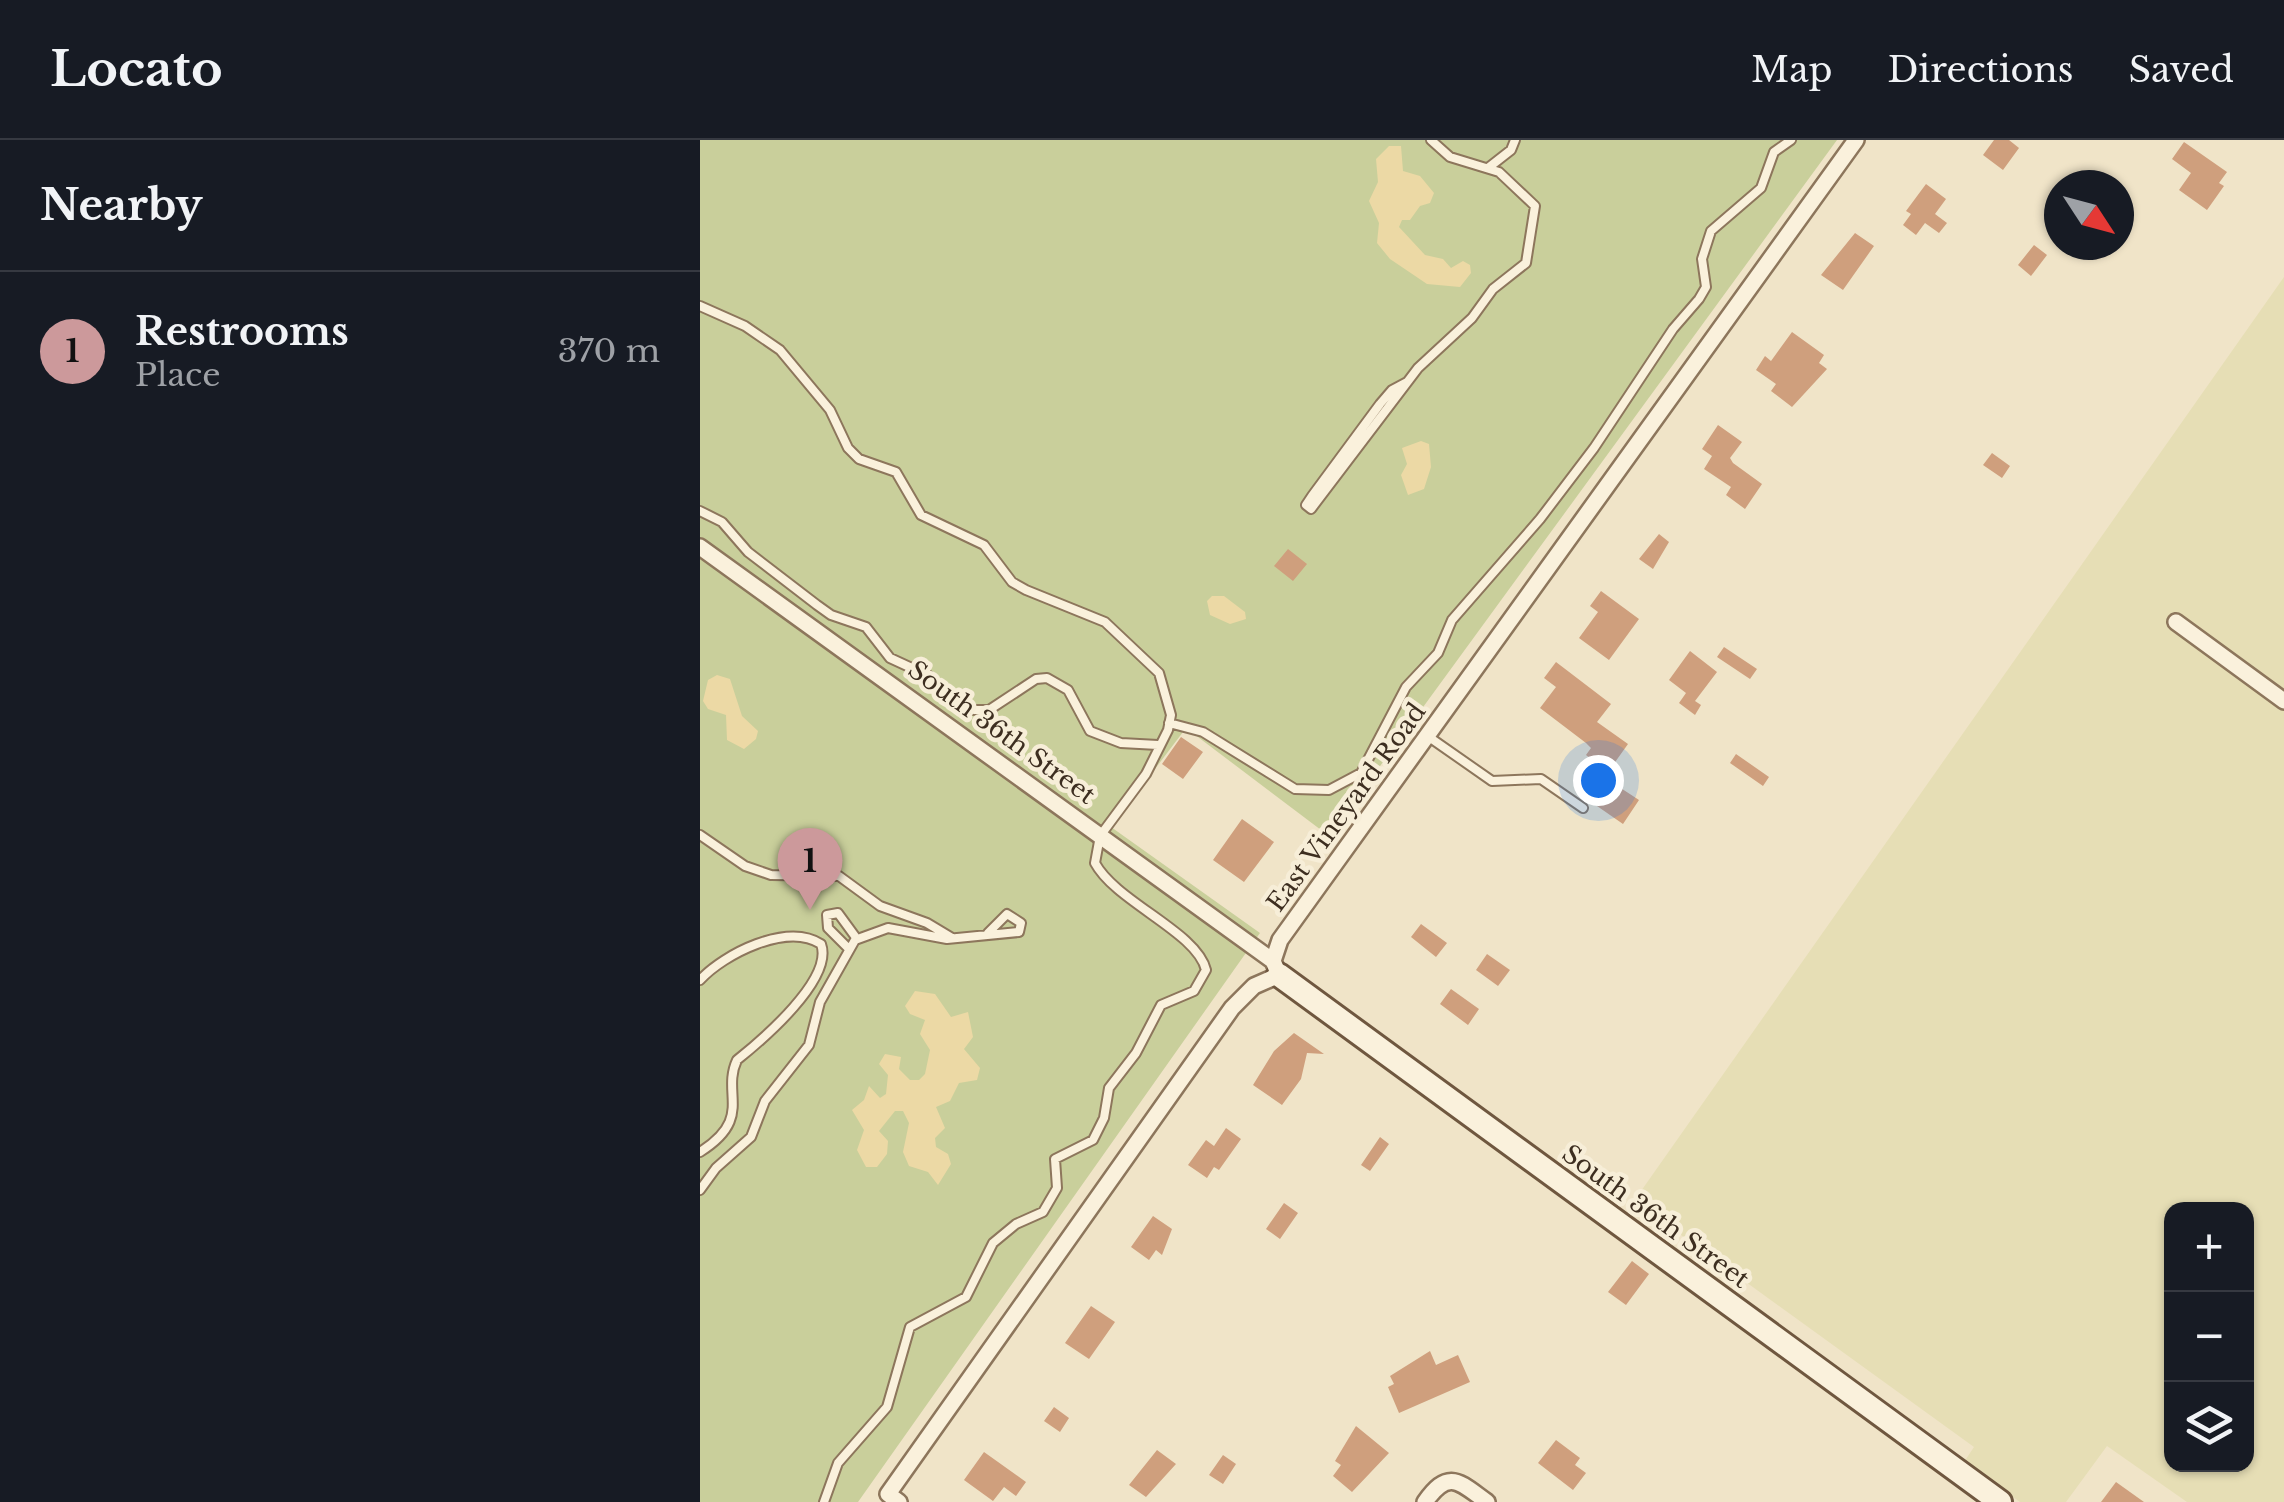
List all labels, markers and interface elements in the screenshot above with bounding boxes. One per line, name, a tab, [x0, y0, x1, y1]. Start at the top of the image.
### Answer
text: Locato	[50, 39, 223, 99]
text: Map	[1751, 48, 1832, 91]
text: Directions	[1887, 48, 2073, 91]
text: Saved	[2128, 48, 2234, 91]
north arrow	[2044, 170, 2134, 260]
text: Nearby	[40, 179, 203, 231]
text: Restrooms	[135, 308, 349, 355]
text: 1	[66, 331, 79, 371]
text: 370 m	[558, 331, 660, 371]
text: Place	[135, 355, 221, 395]
street label: South 36th Street	[902, 654, 1102, 811]
street label: East Vineyard Road	[1260, 697, 1432, 917]
your location	[1573, 755, 1624, 806]
pin: 1	[778, 828, 842, 910]
street label: South 36th Street	[1556, 1138, 1756, 1295]
map controls	[2164, 1202, 2254, 1472]
button: +	[2164, 1202, 2254, 1292]
button: −	[2164, 1292, 2254, 1382]
button: layers	[2164, 1382, 2254, 1472]

